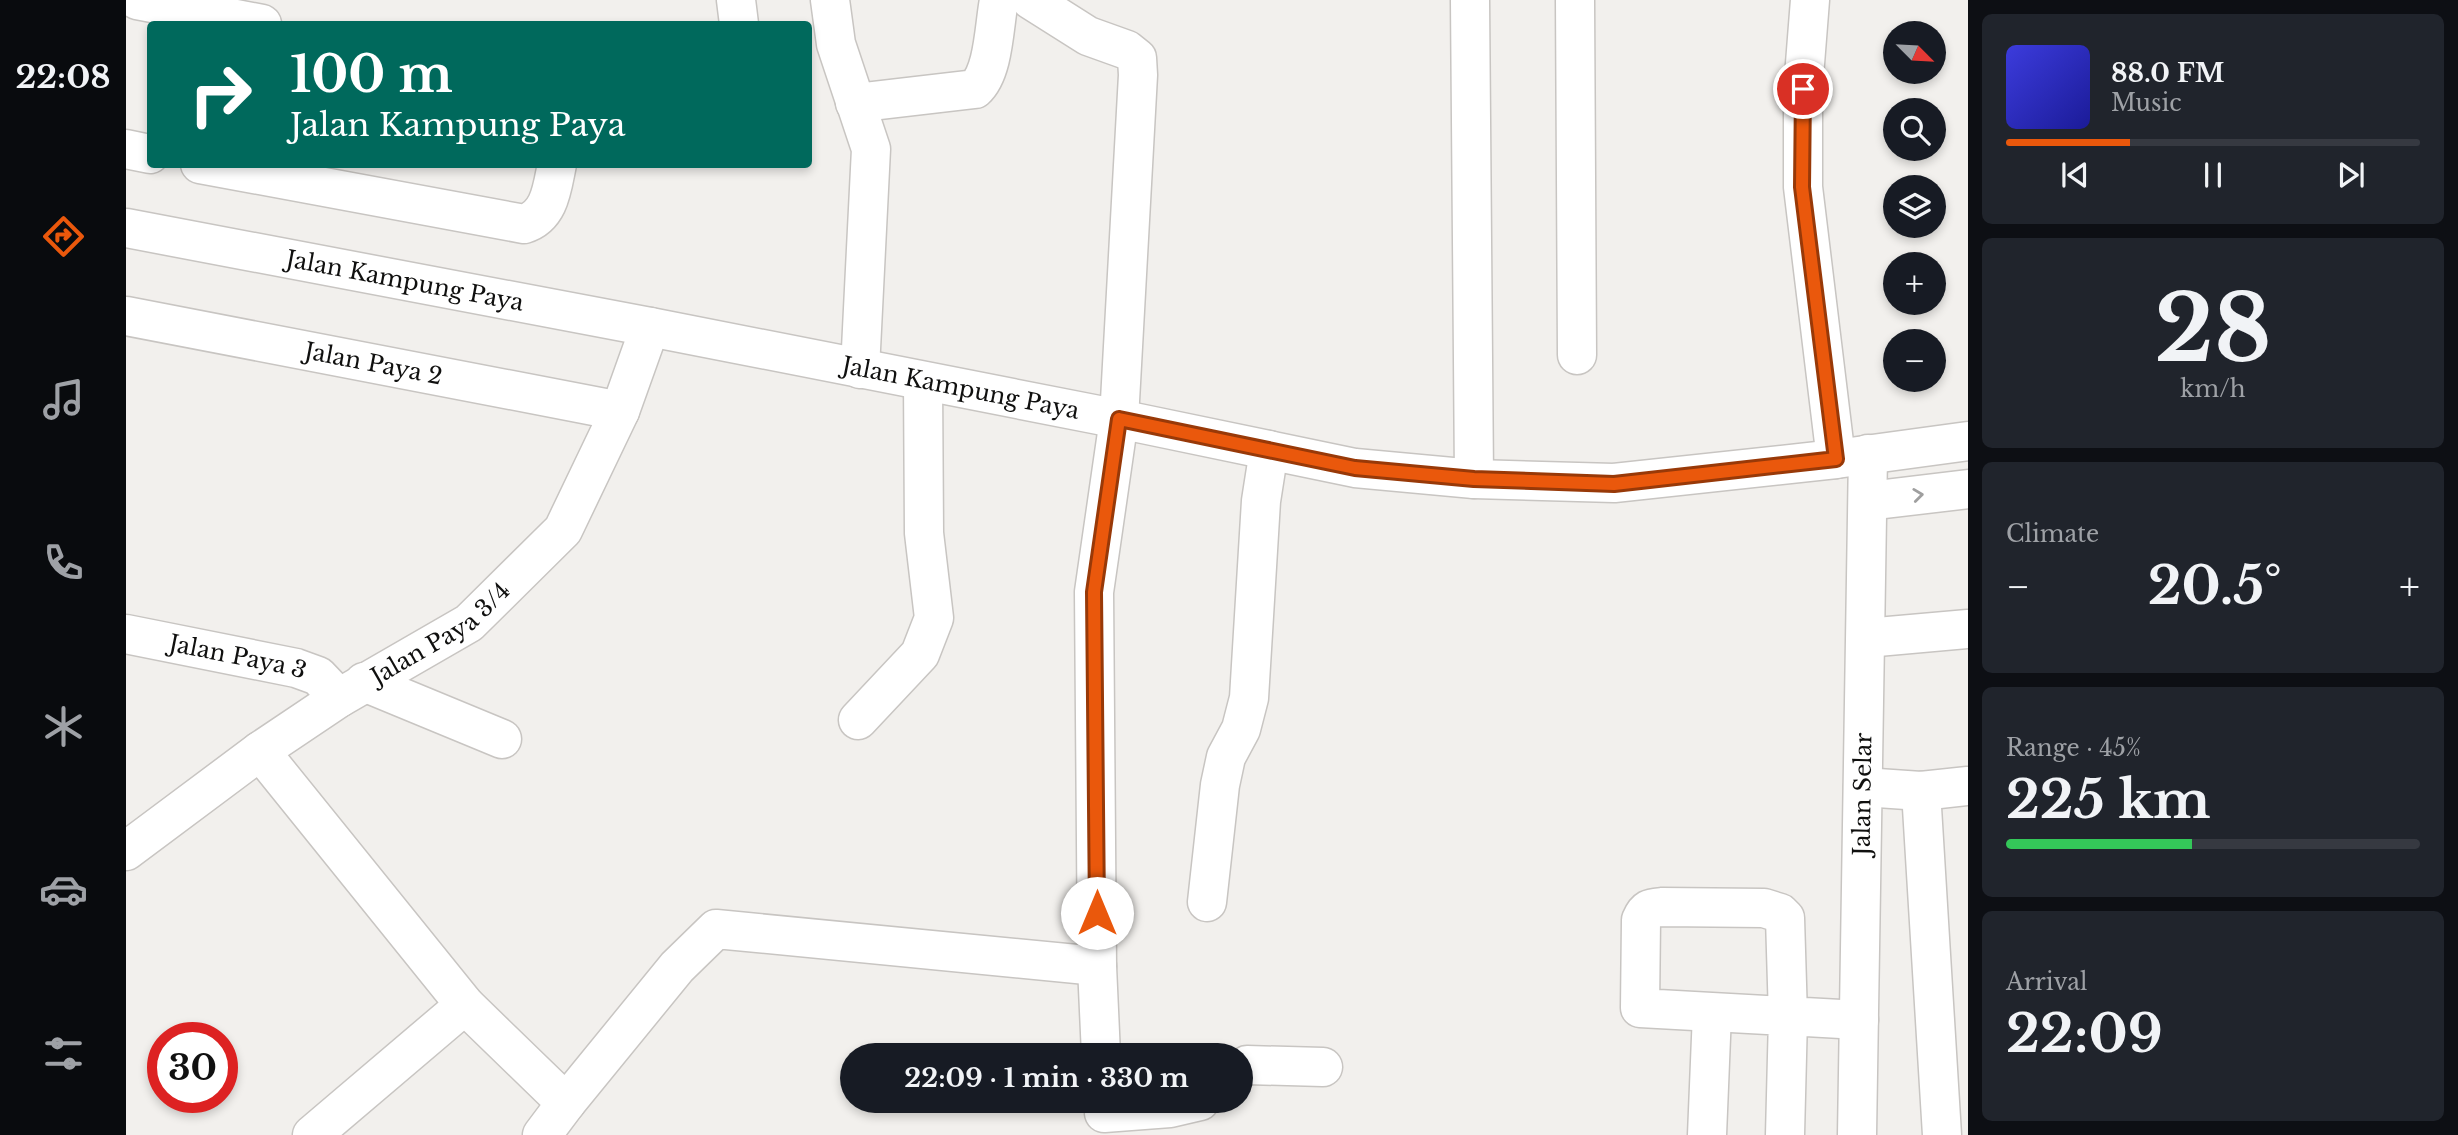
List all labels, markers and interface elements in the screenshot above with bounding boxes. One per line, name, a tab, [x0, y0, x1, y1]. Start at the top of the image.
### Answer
north arrow	[1883, 21, 1946, 84]
map controls	[1883, 21, 1946, 392]
text: 100 m	[290, 44, 453, 105]
icon: right	[175, 49, 266, 140]
text: 22:08	[15, 57, 111, 97]
text: 88.0 FM	[2111, 57, 2225, 89]
pin	[1773, 59, 1833, 119]
icon: arrive	[1784, 70, 1822, 108]
text: Music	[2111, 89, 2182, 117]
button: search	[1883, 98, 1946, 161]
text: Jalan Kampung Paya	[290, 105, 625, 145]
icon: previous	[2056, 156, 2094, 194]
icon: pause	[2194, 156, 2232, 194]
icon: next	[2332, 156, 2370, 194]
button: layers	[1883, 175, 1946, 238]
icon: directions	[39, 212, 88, 261]
street label: Jalan Kampung Paya	[281, 244, 526, 317]
button: +	[1883, 252, 1946, 315]
text: 28	[2154, 273, 2272, 386]
button: −	[1883, 329, 1946, 392]
street label: Jalan Paya 2	[299, 336, 445, 390]
street label: Jalan Kampung Paya	[837, 350, 1082, 425]
icon: music	[39, 375, 88, 424]
text: km/h	[2180, 375, 2246, 403]
one-way arrow	[1912, 488, 1924, 503]
text: Climate	[2006, 520, 2099, 548]
icon: phone	[39, 538, 88, 587]
text: 20.5°	[2148, 554, 2282, 618]
text: −	[2006, 563, 2030, 610]
text: +	[2399, 563, 2420, 610]
street label: Jalan Paya 3/4	[363, 576, 516, 692]
street label: Jalan Paya 3	[164, 628, 310, 685]
icon: climate	[39, 702, 88, 751]
street label: Jalan Selar	[1847, 732, 1877, 859]
text: Range · 45%	[2006, 734, 2141, 762]
text: 225 km	[2006, 768, 2211, 832]
icon: car	[39, 865, 88, 914]
position arrow	[1060, 876, 1134, 950]
text: Arrival	[2006, 968, 2087, 996]
text: 22:09	[2006, 1002, 2163, 1066]
speed limit sign: 30	[147, 1022, 238, 1113]
icon: filters	[39, 1029, 88, 1078]
text: 22:09 · 1 min · 330 m	[904, 1062, 1189, 1094]

